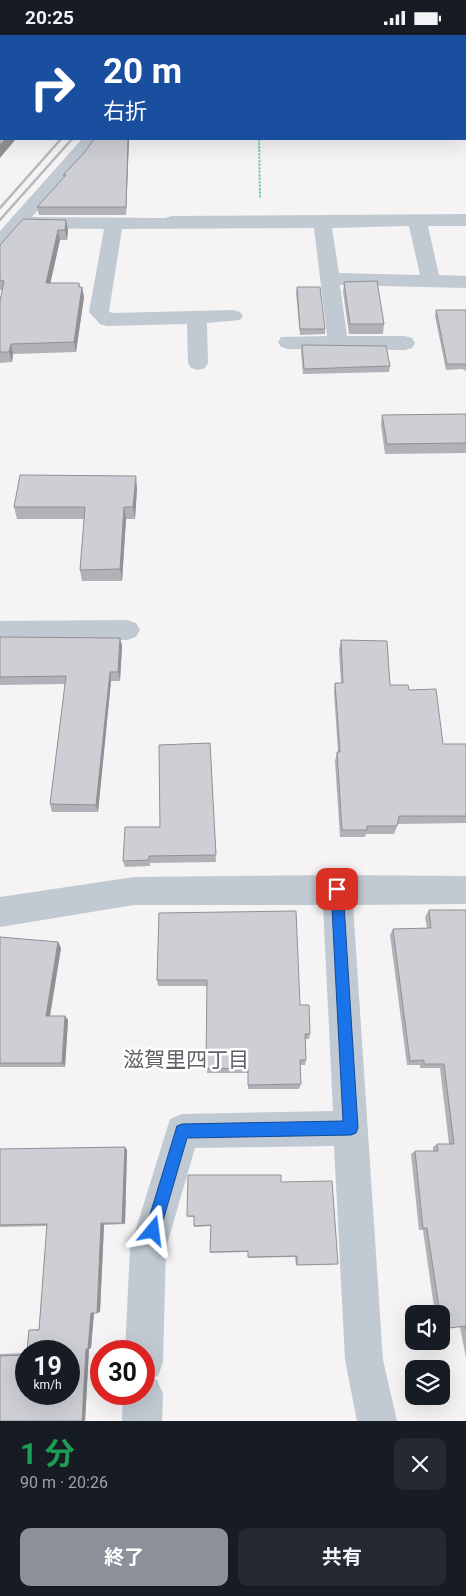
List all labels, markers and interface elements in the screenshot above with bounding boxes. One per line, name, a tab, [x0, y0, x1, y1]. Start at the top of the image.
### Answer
text: 20:25	[25, 6, 74, 29]
text: 20 m	[103, 51, 182, 92]
icon: right	[20, 55, 85, 120]
text: 右折	[103, 99, 147, 124]
pin	[316, 868, 358, 910]
icon: arrive	[323, 875, 351, 903]
district label: 滋賀里四丁目	[123, 1048, 249, 1072]
position arrow	[126, 1204, 178, 1256]
map controls	[405, 1305, 450, 1405]
button: sound	[405, 1305, 450, 1350]
speed limit sign: 30	[90, 1340, 155, 1405]
text: 19	[33, 1352, 62, 1381]
button: layers	[405, 1360, 450, 1405]
text: km/h	[33, 1378, 62, 1392]
text: 1 分	[20, 1436, 75, 1471]
button: close	[394, 1438, 446, 1490]
text: 90 m · 20:26	[20, 1473, 108, 1492]
button: 終了	[20, 1528, 228, 1586]
button: 共有	[238, 1528, 446, 1586]

